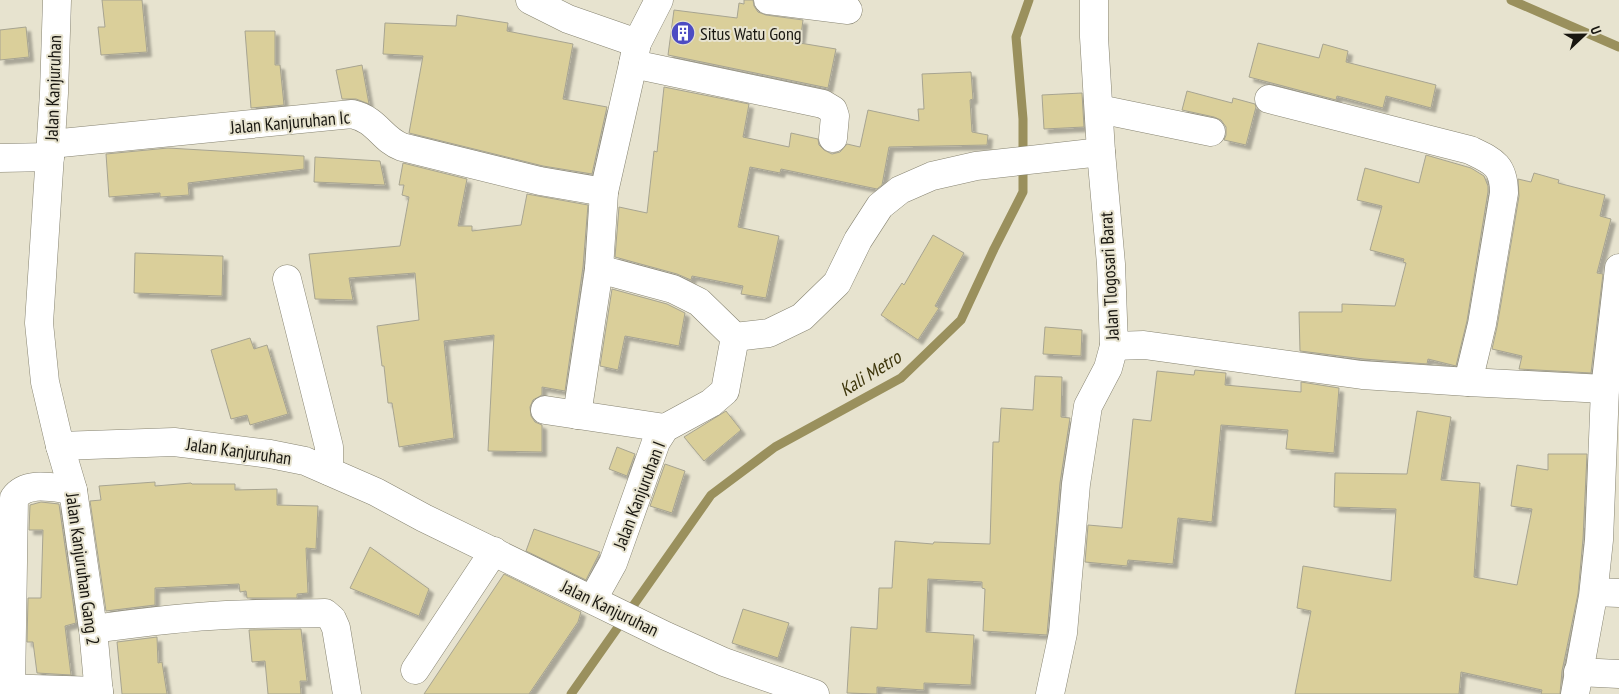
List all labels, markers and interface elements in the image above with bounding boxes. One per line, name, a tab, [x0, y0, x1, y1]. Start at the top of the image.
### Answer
north arrow	[1559, 10, 1609, 60]
building icon: Situs Watu Gong	[670, 20, 696, 46]
place label: Situs Watu Gong	[700, 22, 802, 45]
text: U	[1586, 23, 1606, 37]
street label: Jalan Kanjuruhan	[40, 35, 66, 142]
street label: Jalan Kanjuruhan Ic	[228, 105, 351, 139]
street label: Jalan Tlogosari Barat	[1094, 211, 1124, 342]
water label: Kali Metro	[835, 344, 907, 401]
street label: Jalan Kanjuruhan	[184, 432, 293, 470]
street label: Jalan Kanjuruhan I	[608, 438, 670, 553]
street label: Jalan Kanjuruhan Gang 2	[61, 491, 105, 646]
street label: Jalan Kanjuruhan	[557, 574, 663, 642]

